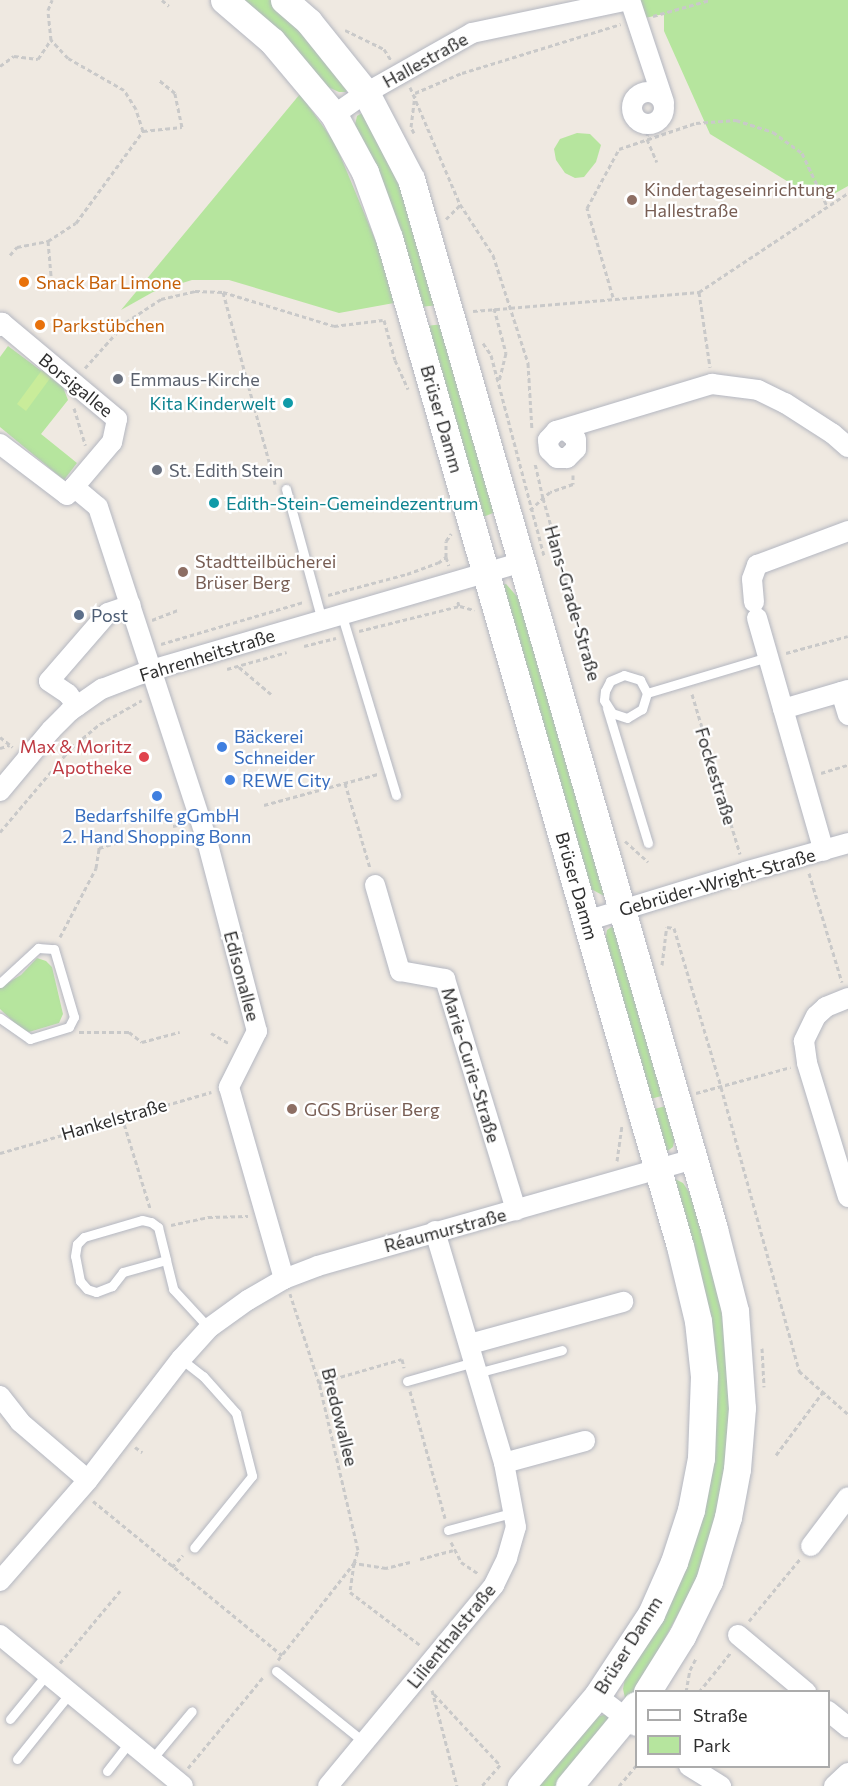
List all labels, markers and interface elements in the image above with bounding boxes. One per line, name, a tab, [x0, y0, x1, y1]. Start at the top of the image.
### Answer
street label: Hallestraße	[379, 28, 471, 92]
place label: Kindertageseinrichtung Hallestraße	[644, 179, 835, 222]
marker: Kindertageseinrichtung Hallestraße	[625, 193, 639, 207]
place label: Snack Bar Limone	[36, 271, 181, 293]
marker: Snack Bar Limone	[17, 275, 31, 289]
place label: Parkstübchen	[52, 314, 165, 336]
marker: Parkstübchen	[33, 318, 47, 332]
street label: Borsigallee	[35, 349, 117, 421]
street label: Brüser Damm	[416, 363, 468, 475]
place label: Emmaus-Kirche	[130, 368, 260, 390]
marker: Emmaus-Kirche	[111, 372, 125, 386]
place label: Kita Kinderwelt	[149, 392, 276, 414]
marker: Kita Kinderwelt	[281, 396, 295, 410]
place label: St. Edith Stein	[169, 459, 283, 481]
marker: St. Edith Stein	[150, 463, 164, 477]
place label: Edith-Stein-Gemeindezentrum	[226, 492, 478, 514]
marker: Edith-Stein-Gemeindezentrum	[207, 496, 221, 510]
street label: Hans-Grade-Straße	[540, 523, 606, 683]
place label: Stadtteilbücherei Brüser Berg	[195, 551, 336, 594]
marker: Stadtteilbücherei Brüser Berg	[176, 565, 190, 579]
place label: Post	[91, 604, 128, 626]
marker: Post	[72, 608, 86, 622]
street label: Fahrenheitstraße	[137, 624, 277, 686]
street label: Fockestraße	[691, 725, 741, 827]
place label: Bäckerei Schneider	[234, 726, 315, 768]
place label: Max & Moritz Apotheke	[20, 736, 132, 778]
marker: Bäckerei Schneider	[215, 740, 229, 754]
marker: Max & Moritz Apotheke	[137, 750, 151, 764]
place label: REWE City	[242, 769, 331, 791]
marker: REWE City	[223, 773, 237, 787]
marker: Bedarfshilfe gGmbH 2. Hand Shopping Bonn	[150, 789, 164, 803]
place label: Bedarfshilfe gGmbH 2. Hand Shopping Bonn	[63, 805, 251, 848]
street label: Brüser Damm	[551, 830, 603, 942]
street label: Gebrüder-Wright-Straße	[616, 844, 818, 920]
street label: Edisonallee	[220, 929, 264, 1023]
street label: Marie-Curie-Straße	[437, 985, 505, 1145]
street label: Hankelstraße	[59, 1094, 169, 1144]
place label: GGS Brüser Berg	[304, 1098, 440, 1120]
marker: GGS Brüser Berg	[285, 1102, 299, 1116]
street label: Réaumurstraße	[382, 1203, 508, 1257]
street label: Bredowallee	[317, 1366, 363, 1468]
street label: Lilienthalstraße	[402, 1579, 500, 1693]
street label: Brüser Damm	[589, 1592, 667, 1698]
legend	[635, 1690, 830, 1768]
text: Straße	[693, 1704, 748, 1726]
text: Park	[693, 1734, 731, 1756]

